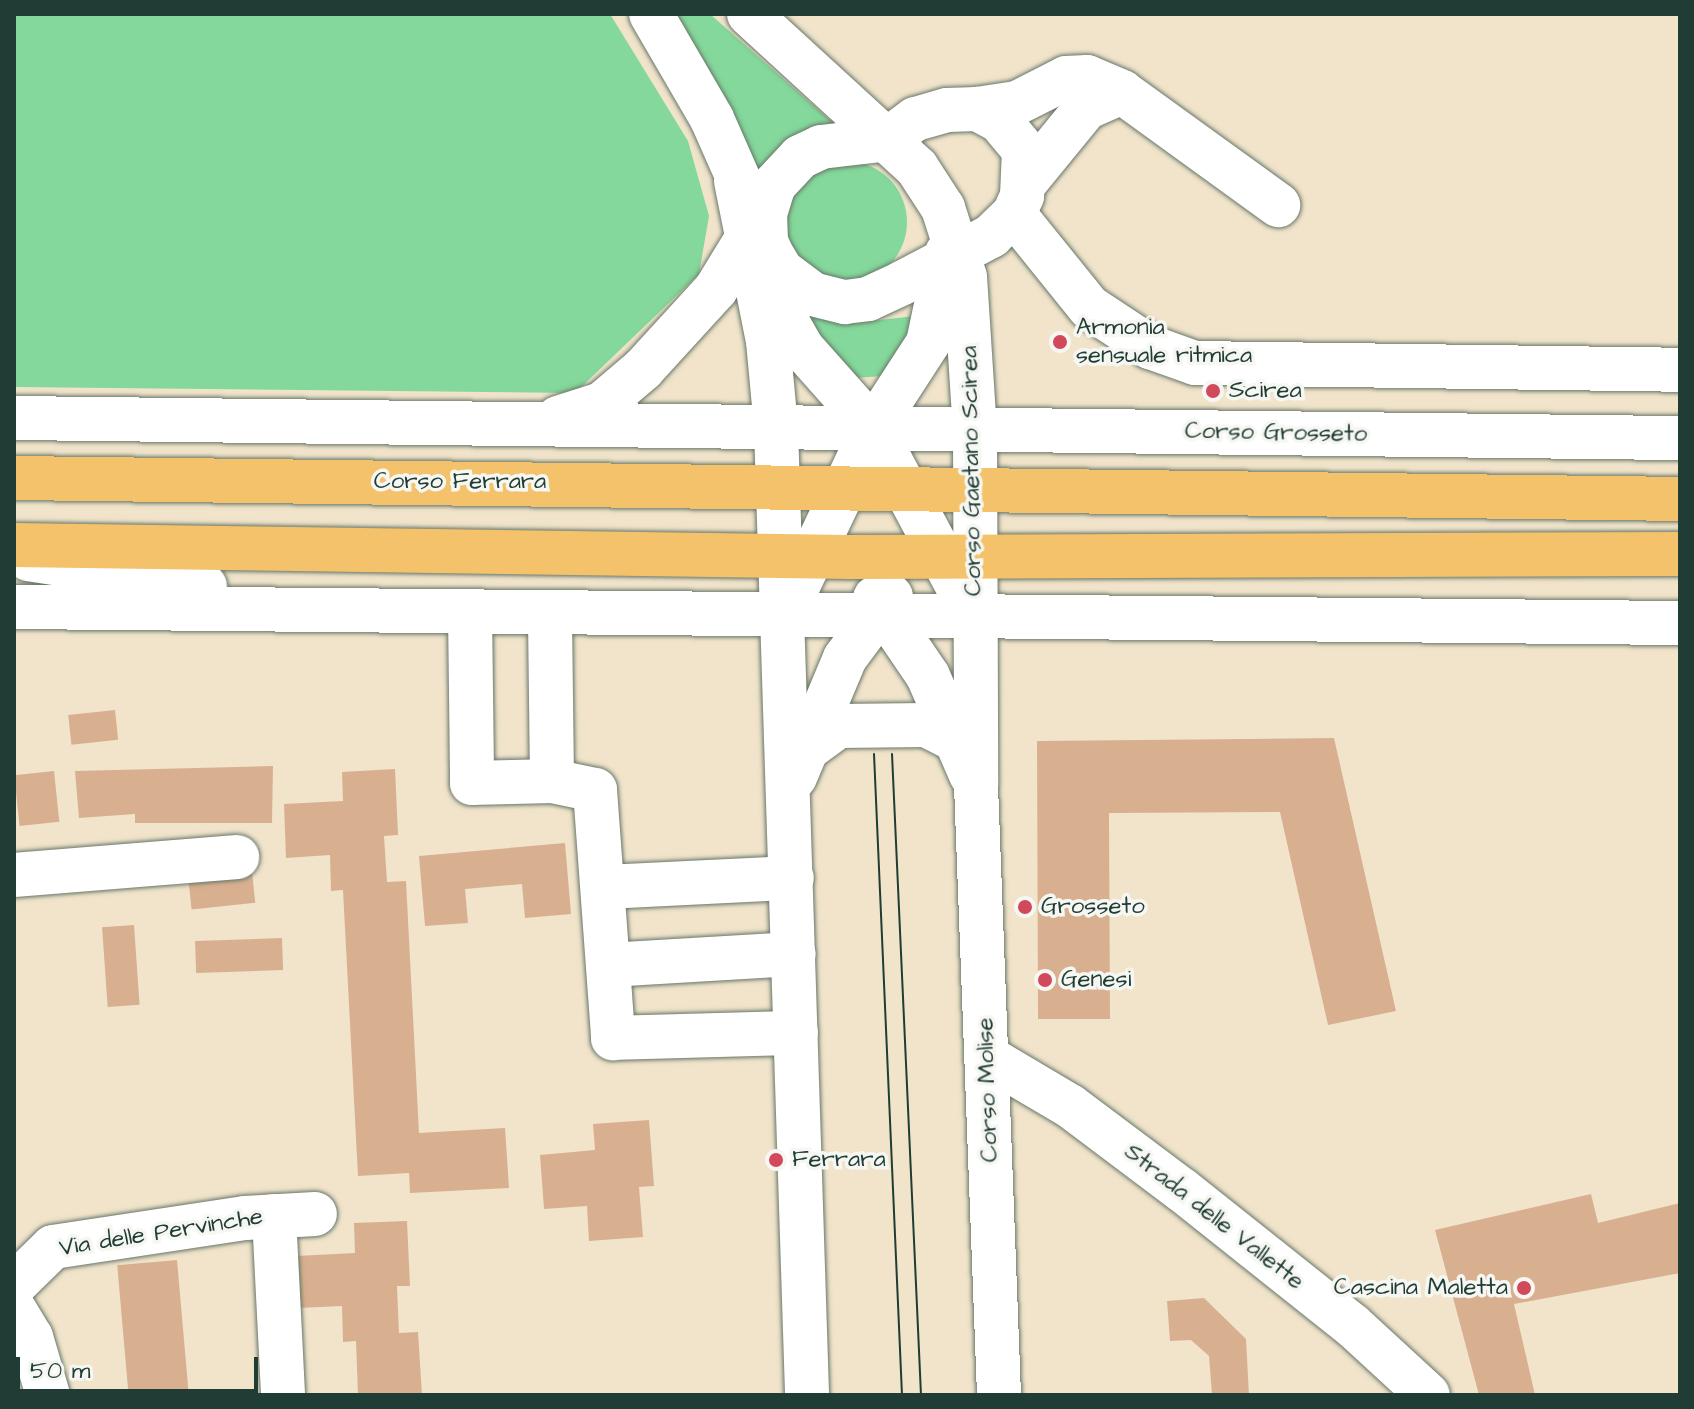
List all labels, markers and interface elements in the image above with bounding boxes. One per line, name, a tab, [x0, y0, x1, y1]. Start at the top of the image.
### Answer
place label: Armonia sensuale ritmica	[1076, 314, 1252, 370]
marker: Armonia sensuale ritmica	[1051, 333, 1069, 351]
street label: Corso Gaetano Scirea	[955, 346, 989, 596]
place label: Scirea	[1229, 377, 1302, 405]
marker: Scirea	[1204, 382, 1222, 400]
street label: Corso Grosseto	[1184, 417, 1368, 449]
street label: Corso Ferrara	[374, 468, 546, 496]
place label: Grosseto	[1041, 893, 1145, 921]
marker: Grosseto	[1016, 898, 1034, 916]
place label: Genesi	[1061, 966, 1131, 994]
marker: Genesi	[1036, 971, 1054, 989]
street label: Corso Molise	[971, 1017, 1005, 1163]
street label: Strada delle Vallette	[1118, 1138, 1310, 1296]
place label: Ferrara	[792, 1146, 886, 1174]
marker: Ferrara	[767, 1151, 785, 1169]
street label: Via delle Pervinche	[57, 1203, 265, 1263]
place label: Cascina Maletta	[1334, 1274, 1508, 1302]
marker: Cascina Maletta	[1515, 1279, 1533, 1297]
scale bar	[20, 1341, 262, 1391]
text: 50 m	[30, 1354, 90, 1388]

